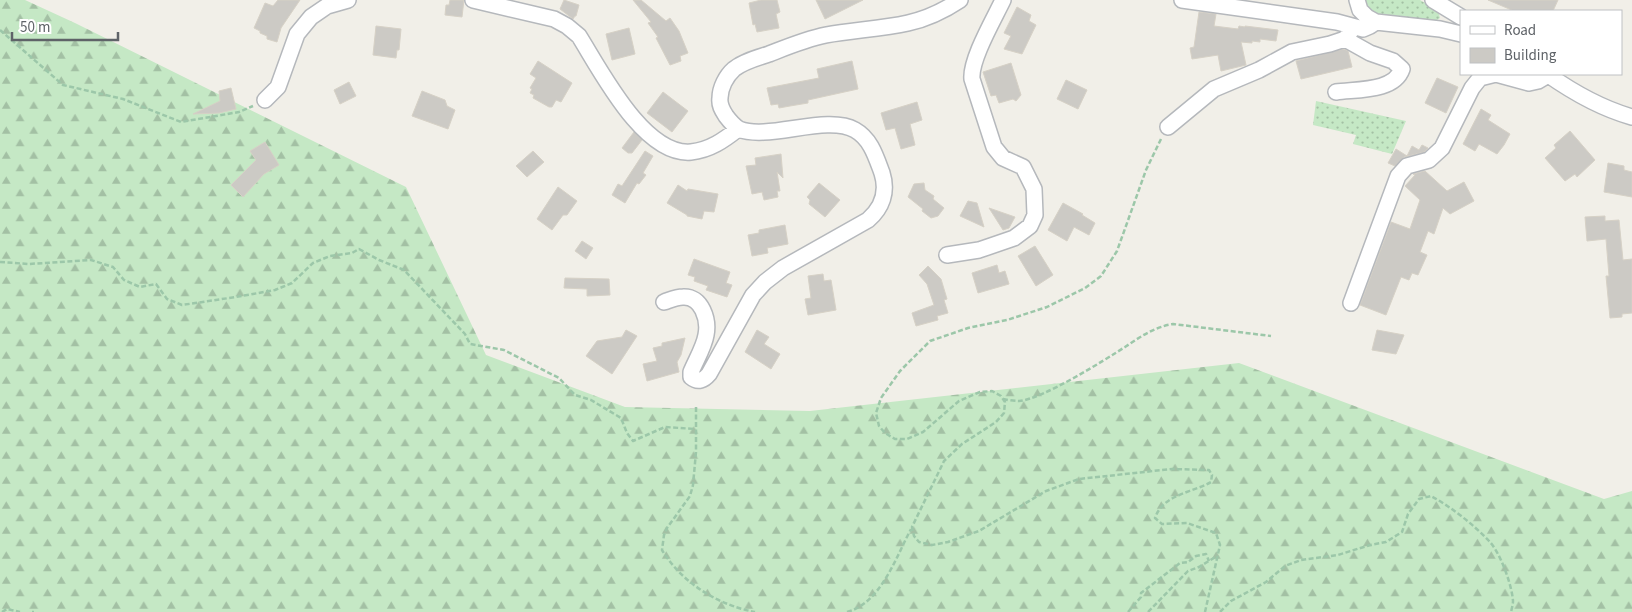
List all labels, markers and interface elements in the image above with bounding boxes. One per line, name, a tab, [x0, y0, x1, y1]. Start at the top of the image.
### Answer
scale bar	[12, 10, 119, 42]
legend	[1460, 10, 1622, 75]
text: 50 m	[20, 17, 50, 38]
text: Road	[1504, 20, 1536, 41]
text: Building	[1504, 45, 1557, 66]

